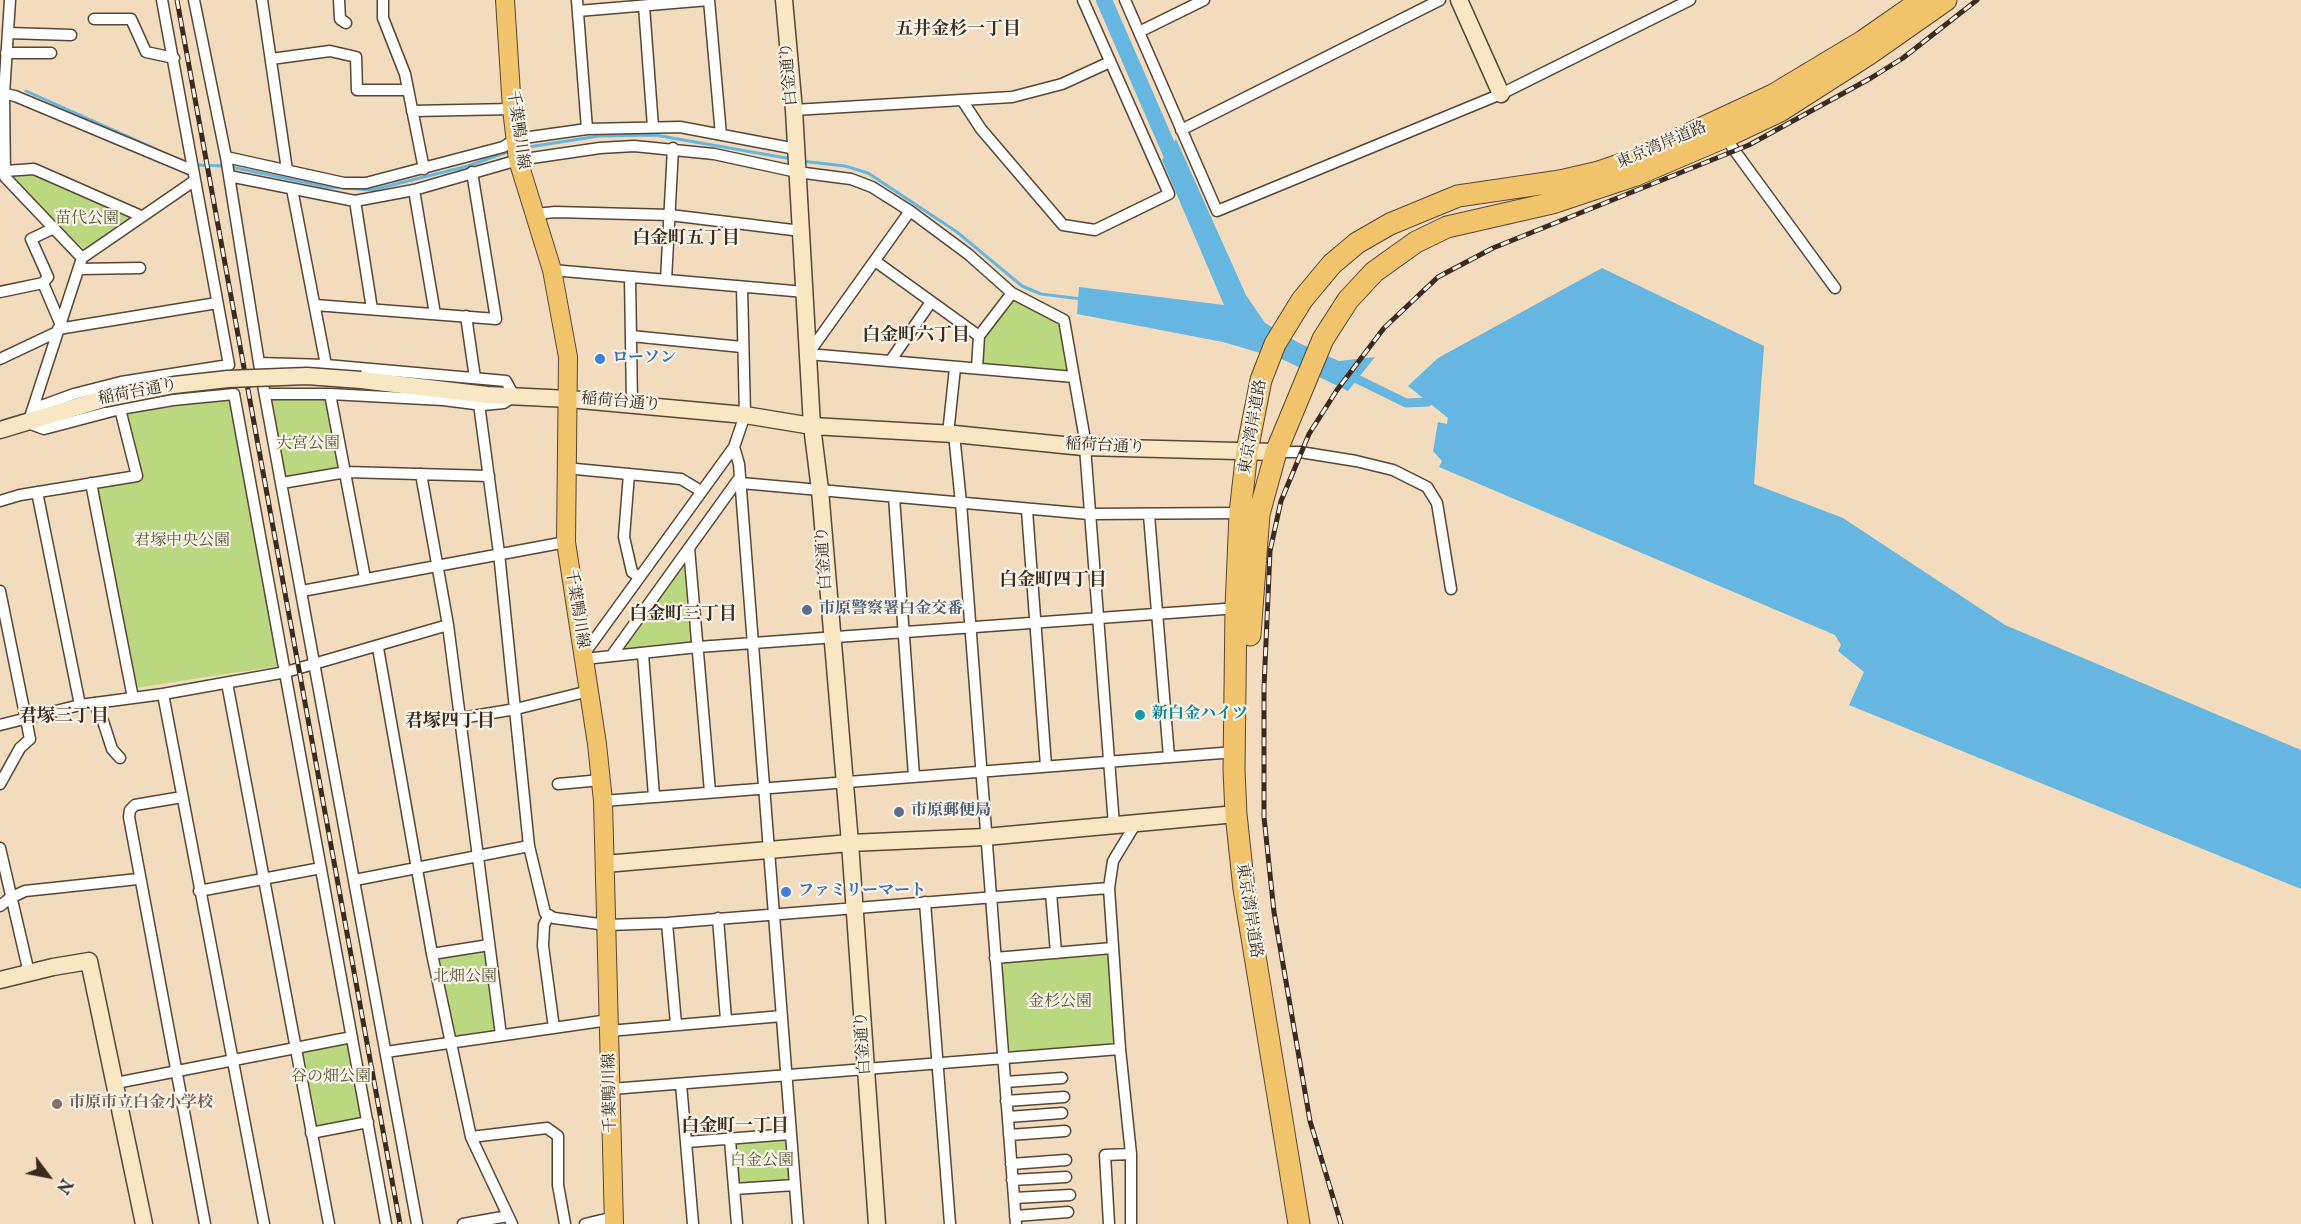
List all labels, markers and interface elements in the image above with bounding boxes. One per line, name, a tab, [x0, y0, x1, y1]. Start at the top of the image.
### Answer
district label: 五井金杉一丁目	[895, 19, 1021, 41]
street label: 白金通り	[778, 41, 802, 107]
street label: 千葉鴨川線	[502, 89, 532, 171]
street label: 東京湾岸道路	[1614, 118, 1710, 174]
park label: 苗代公園	[55, 210, 119, 230]
district label: 白金町五丁目	[632, 228, 740, 250]
district label: 白金町六丁目	[862, 325, 970, 347]
place label: ローソン	[612, 349, 676, 369]
marker: ローソン	[593, 352, 607, 366]
street label: 稲荷台通り	[97, 376, 179, 410]
street label: 東京湾岸道路	[1236, 378, 1272, 476]
street label: 稲荷台通り	[580, 390, 662, 416]
park label: 大宮公園	[276, 435, 340, 455]
street label: 稲荷台通り	[1065, 435, 1145, 459]
street label: 白金通り	[813, 525, 837, 591]
park label: 君塚中央公園	[134, 532, 230, 552]
street label: 千葉鴨川線	[560, 568, 592, 650]
district label: 白金町四丁目	[999, 570, 1107, 592]
place label: 市原警察署白金交番	[819, 600, 963, 620]
marker: 市原警察署白金交番	[800, 603, 814, 617]
district label: 白金町三丁目	[629, 604, 737, 626]
place label: 新白金ハイツ	[1152, 705, 1248, 725]
district label: 君塚三丁目	[19, 706, 109, 728]
marker: 新白金ハイツ	[1133, 708, 1147, 722]
district label: 君塚四丁目	[405, 711, 495, 733]
place label: 市原郵便局	[911, 802, 991, 822]
marker: 市原郵便局	[892, 805, 906, 819]
street label: 東京湾岸道路	[1231, 862, 1265, 960]
place label: ファミリーマート	[798, 882, 926, 902]
marker: ファミリーマート	[779, 885, 793, 899]
park label: 北畑公園	[433, 968, 497, 988]
park label: 金杉公園	[1028, 993, 1092, 1013]
street label: 白金通り	[852, 1010, 876, 1076]
street label: 千葉鴨川線	[601, 1053, 621, 1133]
park label: 谷の畑公園	[291, 1068, 371, 1088]
place label: 市原市立白金小学校	[69, 1094, 213, 1114]
marker: 市原市立白金小学校	[50, 1097, 64, 1111]
district label: 白金町一丁目	[681, 1116, 789, 1138]
north arrow	[18, 1146, 78, 1206]
park label: 白金公園	[730, 1152, 794, 1172]
text: N	[51, 1174, 75, 1197]

